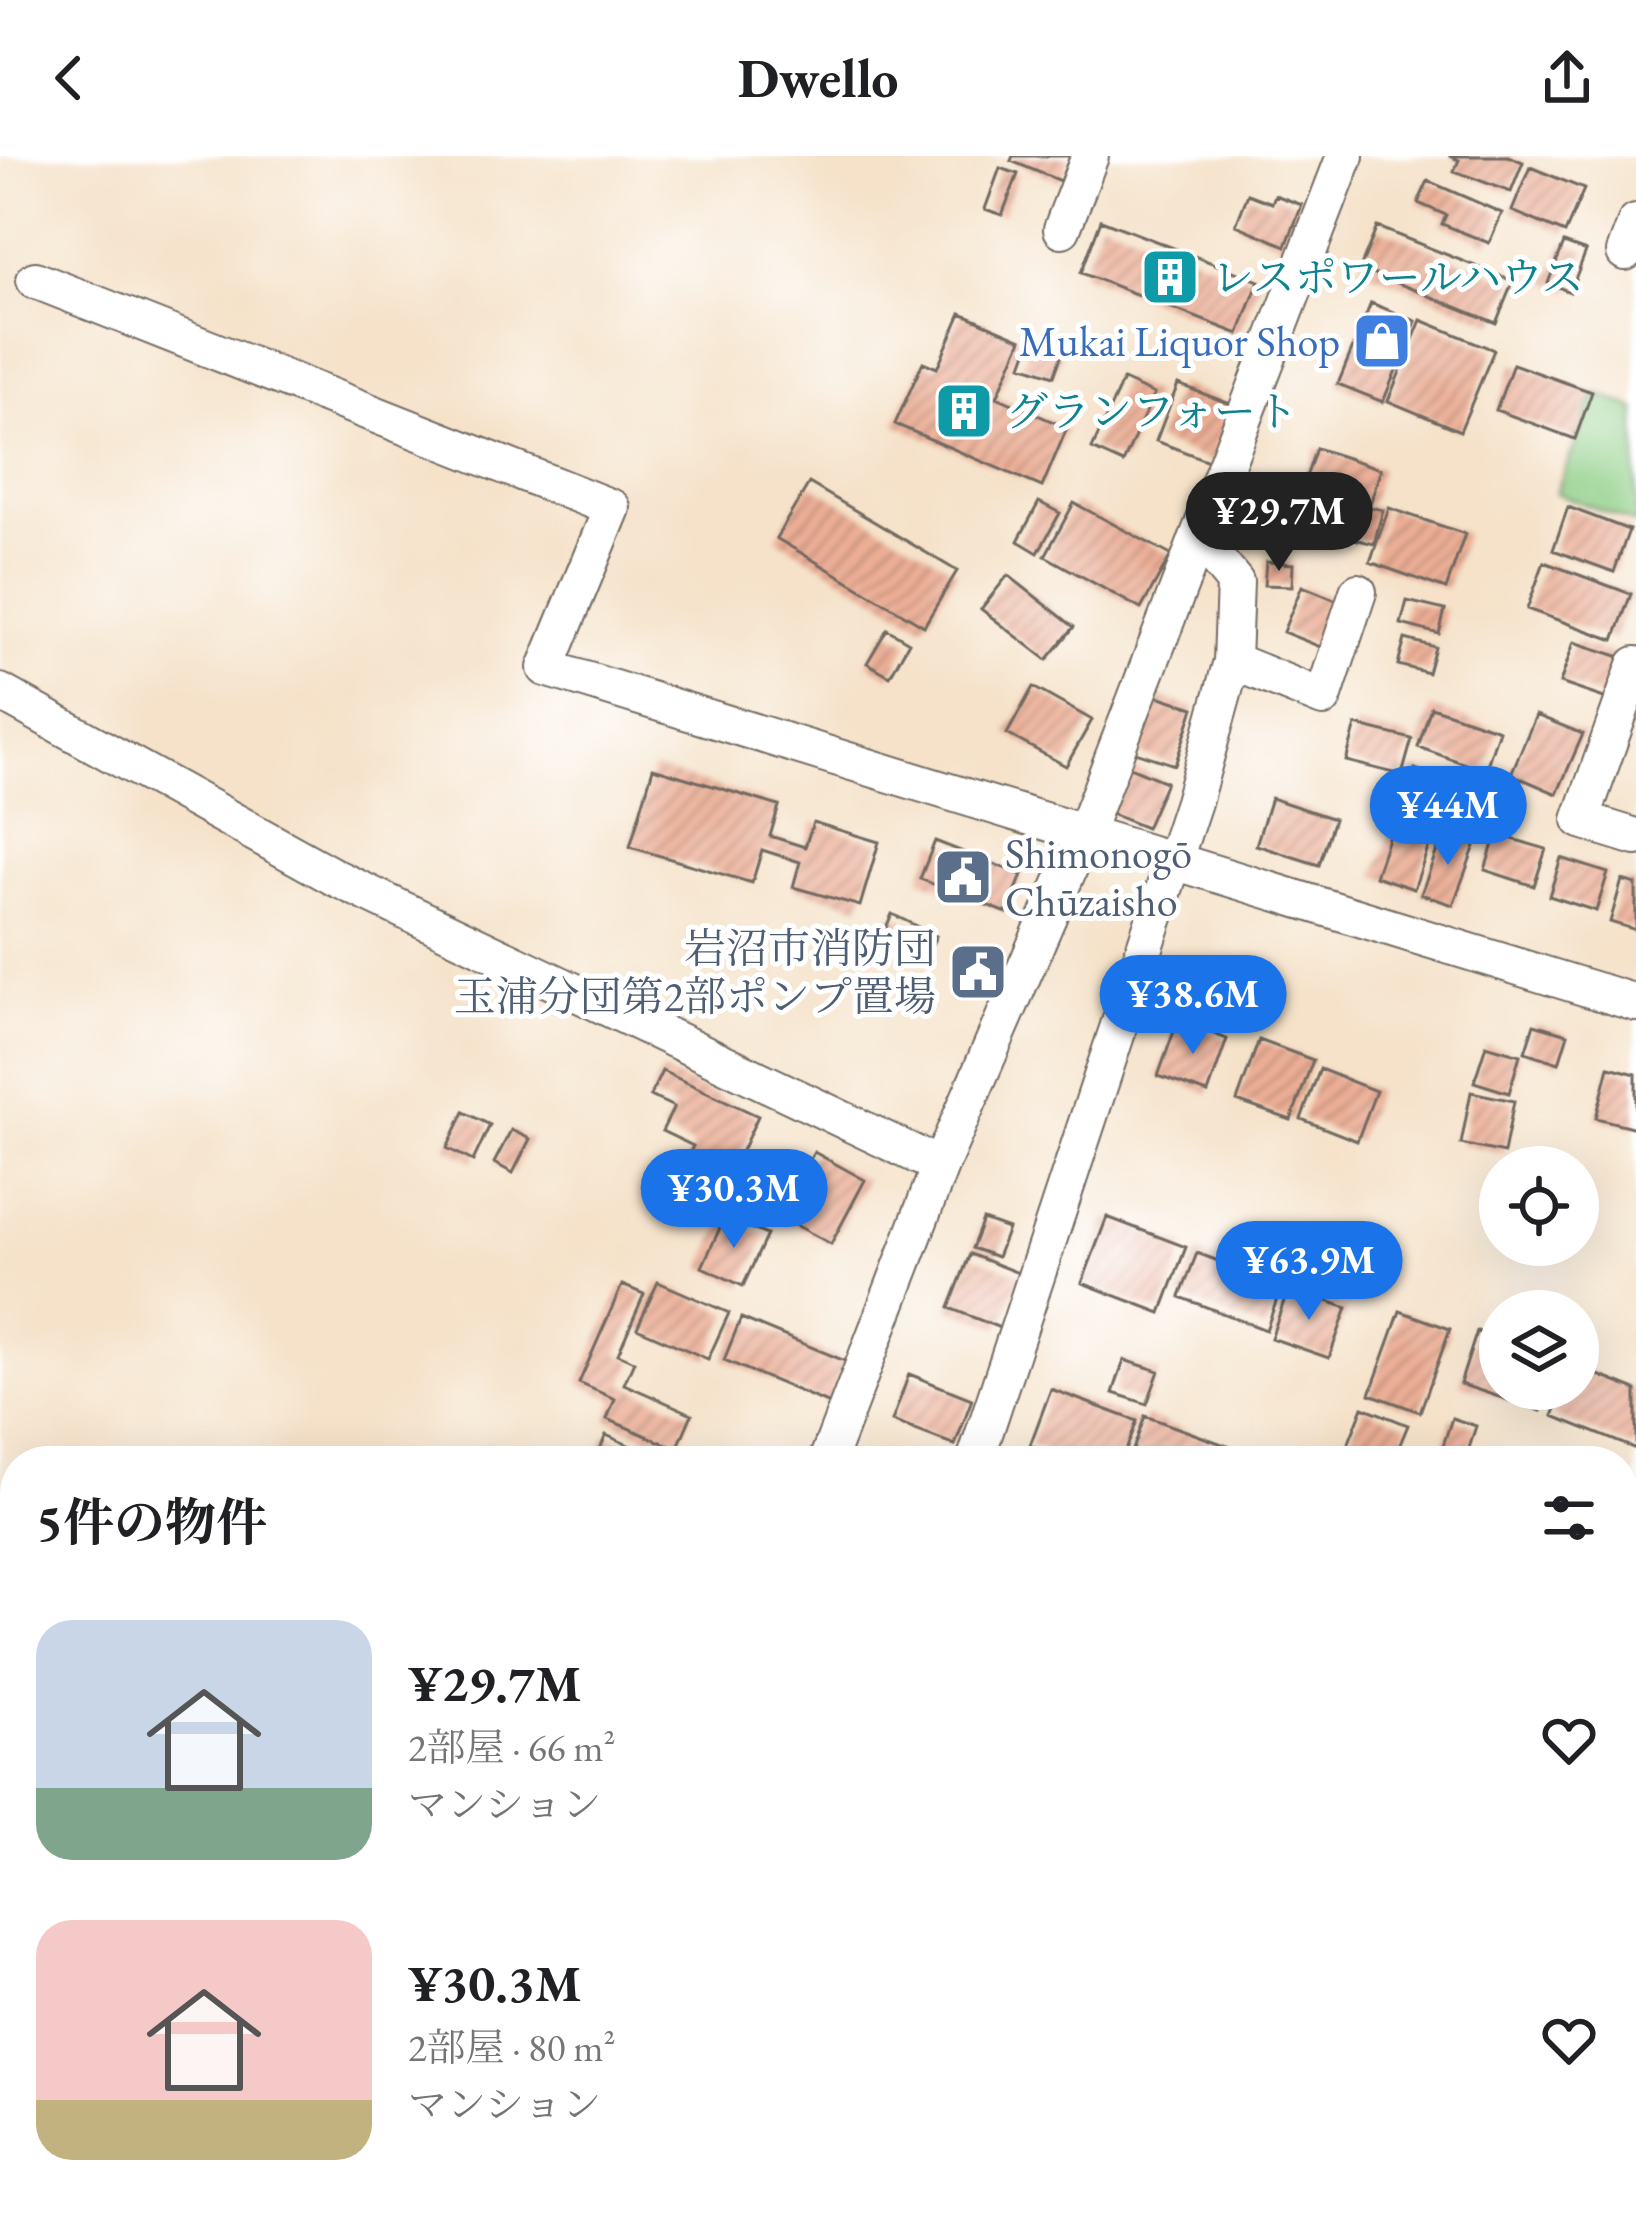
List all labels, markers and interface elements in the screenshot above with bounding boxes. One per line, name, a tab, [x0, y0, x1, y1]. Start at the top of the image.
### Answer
text: Dwello	[738, 43, 898, 113]
icon: back	[36, 45, 102, 111]
icon: share	[1534, 45, 1600, 111]
building icon: レスポワールハウス	[1139, 246, 1201, 308]
place label: レスポワールハウス	[1212, 250, 1584, 305]
shop icon: Mukai Liquor Shop	[1351, 310, 1413, 372]
place label: Mukai Liquor Shop	[1019, 314, 1340, 369]
building icon: グランフォート	[933, 380, 995, 442]
place label: グランフォート	[1006, 384, 1298, 439]
pin: ¥29.7M	[1181, 472, 1377, 574]
text: ¥29.7M	[1213, 485, 1345, 536]
pin: ¥44M	[1377, 766, 1519, 868]
text: ¥44M	[1397, 779, 1499, 830]
place label: Shimonogō Chūzaisho	[1005, 826, 1192, 929]
public building icon: Shimonogō Chūzaisho	[932, 846, 994, 908]
place label: 岩沼市消防団 玉浦分団第2部ポンプ置場	[454, 921, 936, 1024]
public building icon: 岩沼市消防団 玉浦分団第2部ポンプ置場	[947, 941, 1009, 1003]
pin: ¥38.6M	[1095, 955, 1291, 1057]
text: ¥38.6M	[1127, 968, 1259, 1019]
map controls	[1479, 1146, 1599, 1410]
button: locate	[1479, 1146, 1599, 1266]
pin: ¥30.3M	[636, 1149, 832, 1251]
text: ¥30.3M	[668, 1162, 800, 1213]
pin: ¥63.9M	[1211, 1221, 1407, 1323]
text: ¥63.9M	[1243, 1234, 1375, 1285]
button: layers	[1479, 1290, 1599, 1410]
icon: filters	[1536, 1485, 1602, 1551]
text: 5件の物件	[36, 1489, 267, 1555]
text: ¥29.7M	[408, 1650, 582, 1716]
icon: home	[132, 1668, 276, 1812]
icon: heart	[1536, 1707, 1602, 1773]
text: 2部屋 · 66 m²	[408, 1722, 615, 1773]
text: マンション	[408, 1779, 601, 1830]
text: ¥30.3M	[408, 1950, 582, 2016]
icon: home	[132, 1968, 276, 2112]
icon: heart	[1536, 2007, 1602, 2073]
text: 2部屋 · 80 m²	[408, 2022, 615, 2073]
text: マンション	[408, 2079, 601, 2130]

